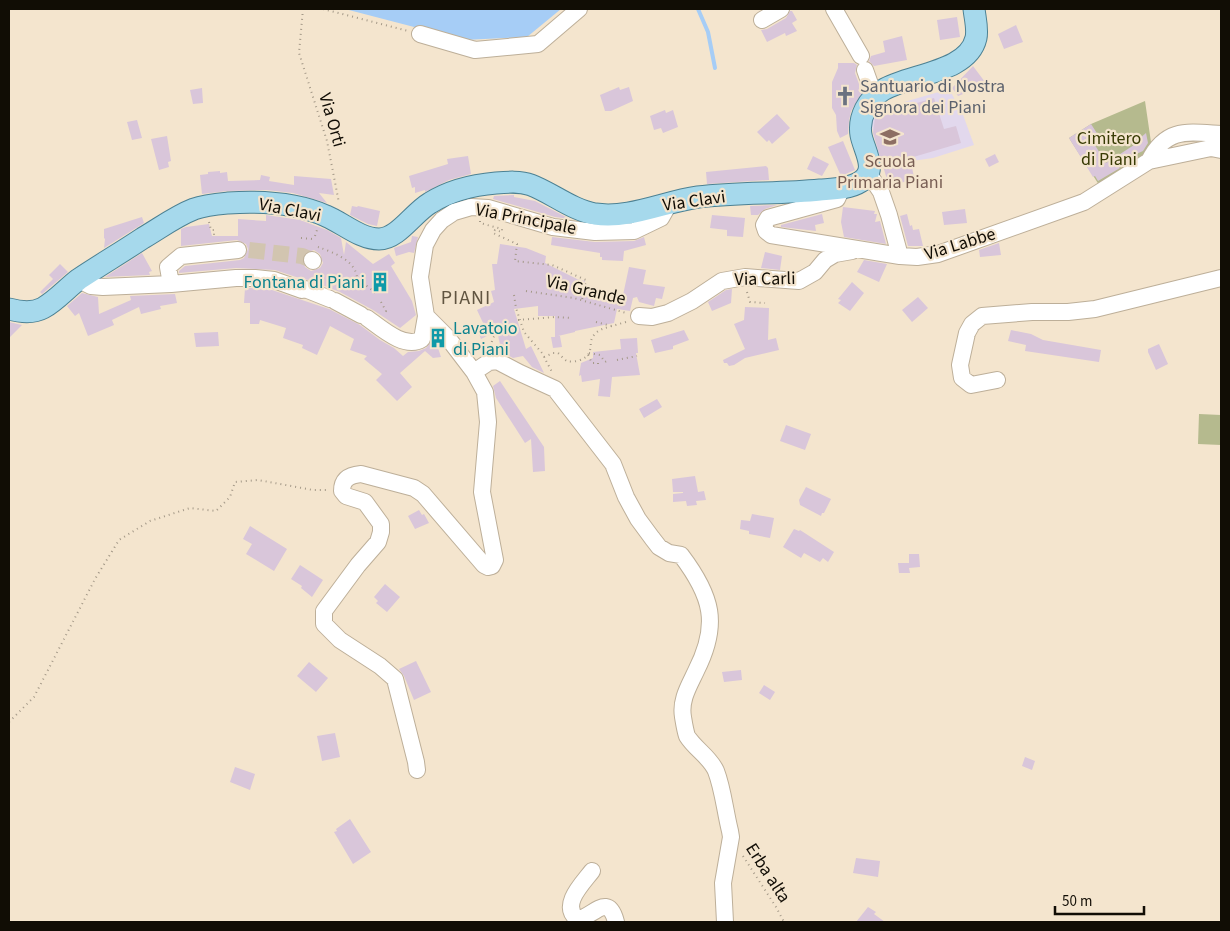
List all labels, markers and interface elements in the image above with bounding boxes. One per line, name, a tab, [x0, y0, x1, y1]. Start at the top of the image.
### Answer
place label: Santuario di Nostra Signora dei Piani	[860, 74, 1005, 120]
church icon: Santuario di Nostra Signora dei Piani	[834, 85, 856, 107]
street label: Via Orti	[312, 90, 352, 150]
school or university icon: Scuola Primaria Piani	[879, 126, 901, 148]
park label: Cimitero di Piani	[1077, 126, 1141, 172]
place label: Scuola Primaria Piani	[837, 149, 943, 195]
street label: Via Clavi	[661, 184, 727, 218]
street label: Via Clavi	[257, 192, 323, 228]
street label: Via Principale	[474, 197, 579, 241]
street label: Via Labbe	[921, 221, 999, 267]
street label: Via Carli	[734, 266, 796, 292]
street label: Via Grande	[544, 269, 628, 311]
place label: Fontana di Piani	[243, 270, 365, 295]
building icon: Fontana di Piani	[369, 271, 391, 293]
district label: PIANI	[441, 284, 491, 312]
place label: Lavatoio di Piani	[453, 316, 517, 362]
building icon: Lavatoio di Piani	[427, 327, 449, 349]
street label: Erba alta	[739, 838, 797, 908]
scale bar	[1055, 884, 1144, 916]
text: 50 m	[1062, 891, 1092, 912]

